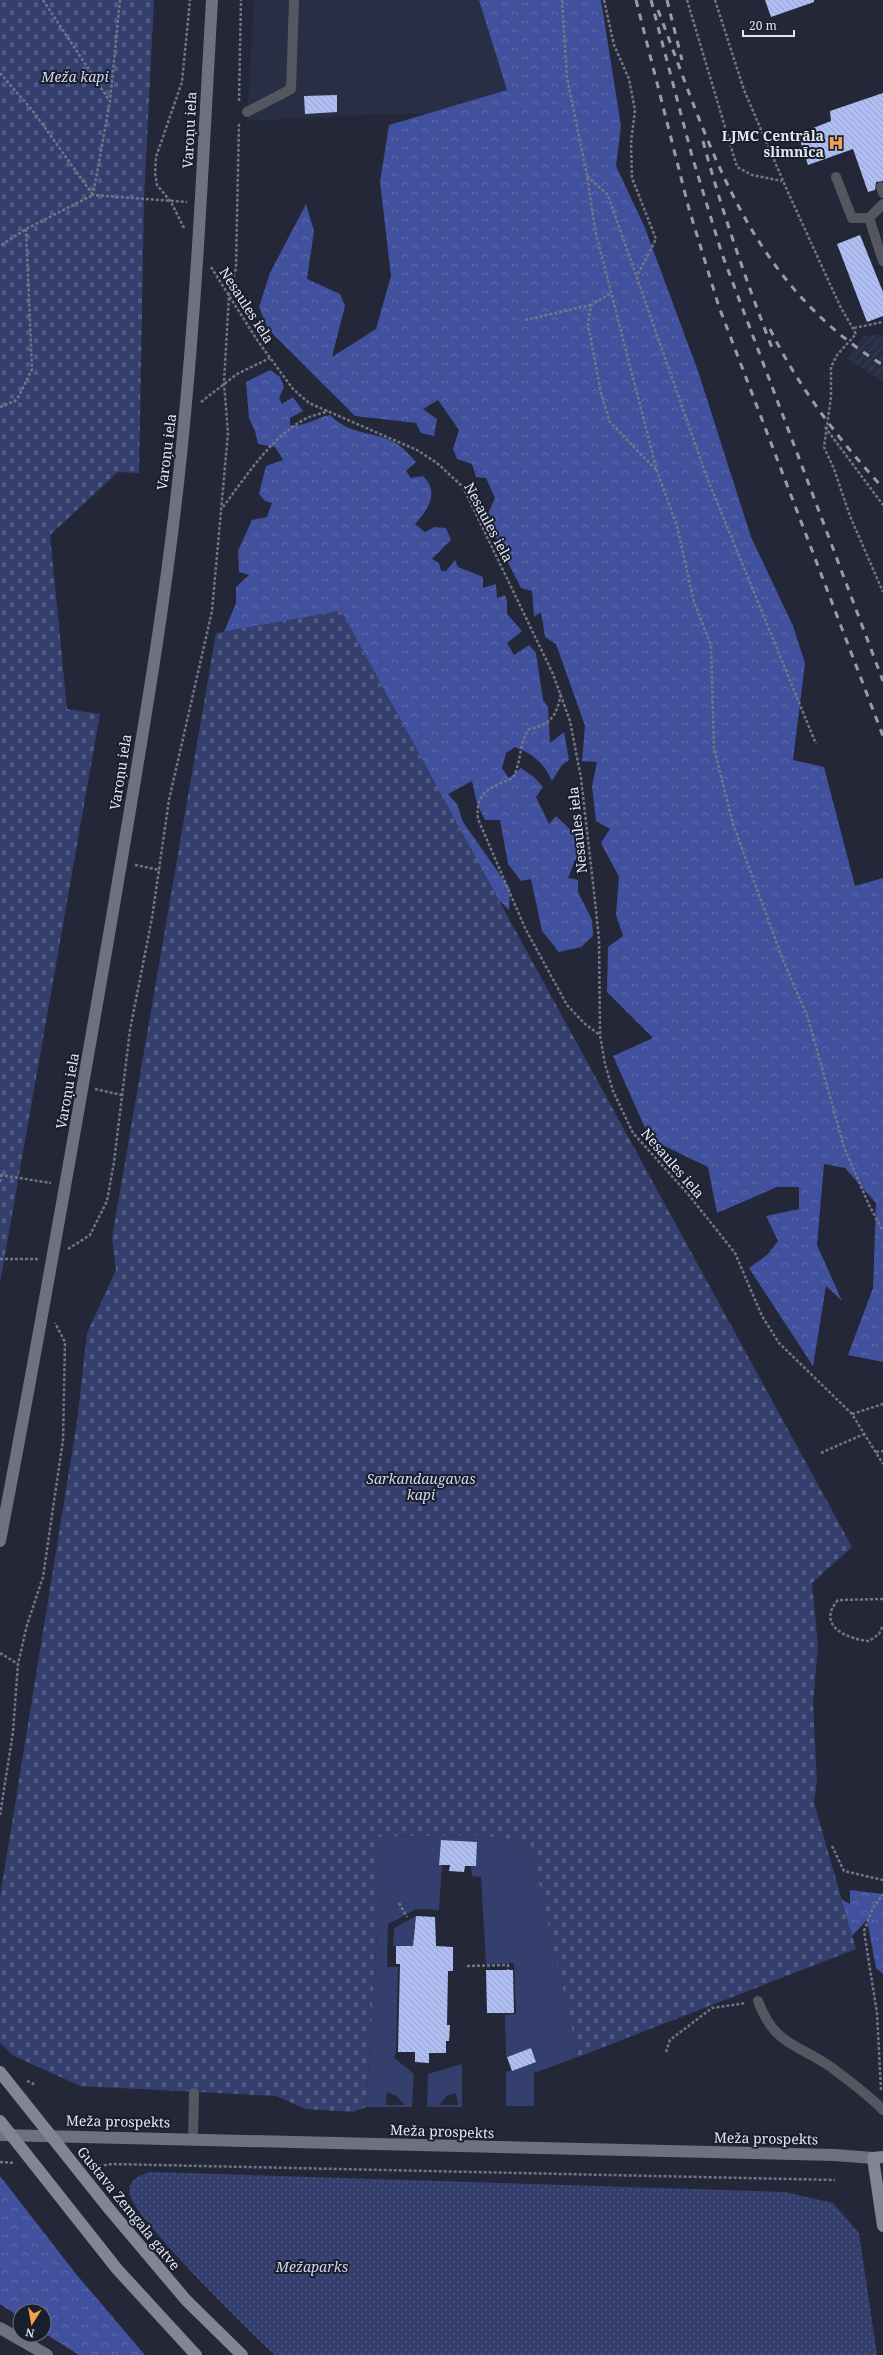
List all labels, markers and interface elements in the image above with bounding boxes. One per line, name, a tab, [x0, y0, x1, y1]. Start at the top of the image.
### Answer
scale bar	[743, 12, 794, 38]
text: 20 m	[749, 17, 777, 34]
park label: Meža kapi	[40, 67, 109, 86]
street label: Varoņu iela	[178, 91, 201, 169]
place label: LJMC Centrāla slimnīca	[722, 126, 824, 161]
hospital icon: LJMC Centrāla slimnīca	[827, 134, 845, 152]
street label: Nesaules iela	[215, 263, 279, 347]
street label: Varoņu iela	[152, 413, 180, 491]
street label: Nesaules iela	[460, 479, 518, 565]
street label: Varoņu iela	[105, 732, 135, 811]
street label: Nesaules iela	[563, 786, 591, 874]
street label: Varoņu iela	[51, 1051, 83, 1131]
street label: Nesaules iela	[637, 1124, 709, 1202]
park label: Sarkandaugavas kapi	[366, 1469, 476, 1504]
street label: Meža prospekts	[66, 2111, 170, 2131]
street label: Meža prospekts	[389, 2120, 495, 2142]
street label: Meža prospekts	[714, 2128, 818, 2148]
street label: Gustava Zemgala gatve	[73, 2142, 185, 2274]
park label: Mežaparks	[275, 2257, 349, 2276]
north arrow	[12, 2303, 52, 2343]
text: N	[24, 2325, 36, 2341]

